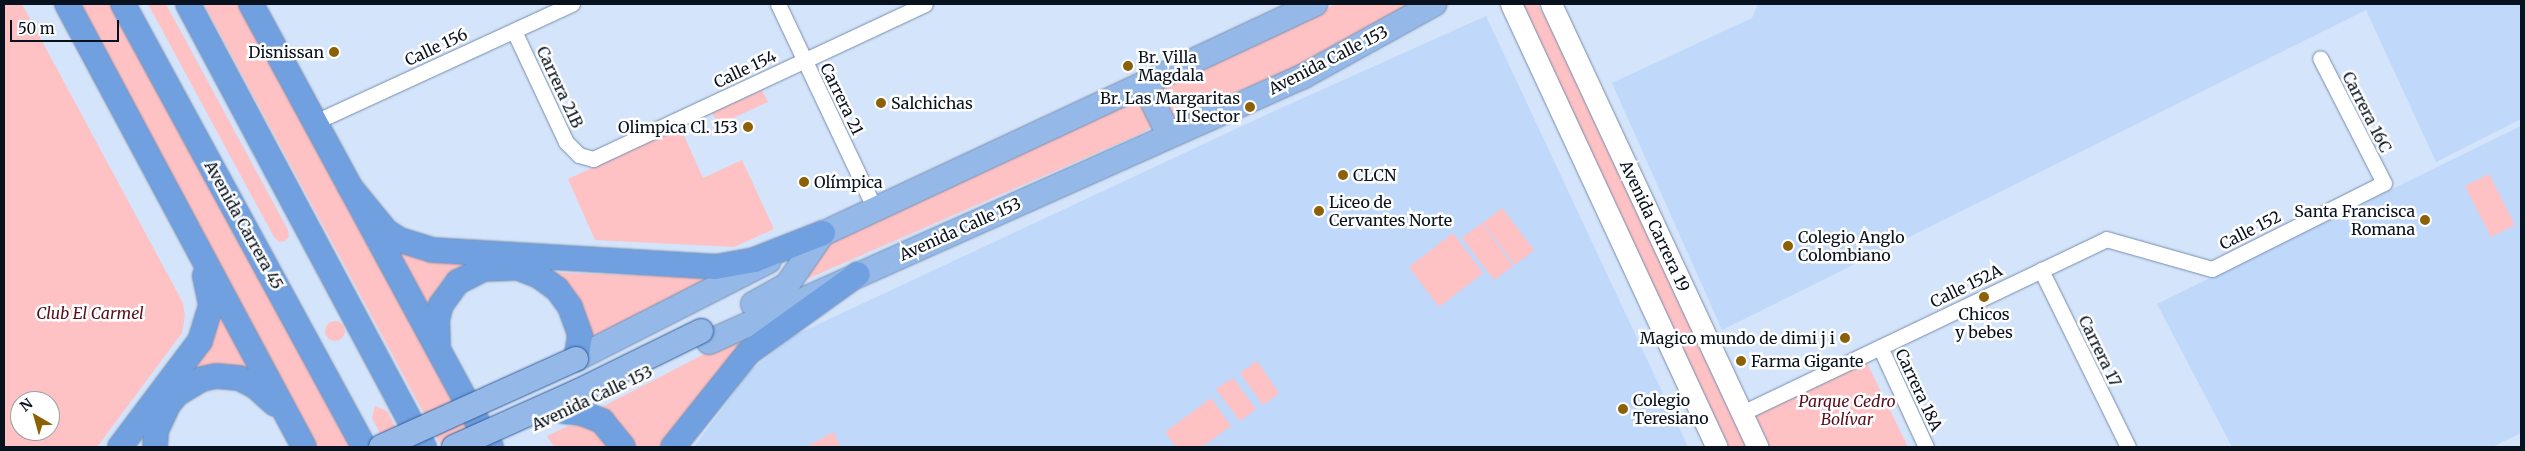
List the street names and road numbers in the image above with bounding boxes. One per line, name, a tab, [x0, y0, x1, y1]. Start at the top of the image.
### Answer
street label: Avenida Calle 153	[1265, 22, 1391, 98]
street label: Calle 156	[402, 24, 470, 70]
street label: Carrera 21B	[533, 43, 587, 131]
street label: Calle 154	[711, 46, 779, 92]
street label: Carrera 21	[816, 60, 868, 138]
street label: Carrera 16C	[2338, 68, 2396, 156]
street label: Avenida Carrera 45	[201, 157, 287, 293]
street label: Avenida Carrera 19	[1616, 157, 1694, 295]
street label: Avenida Calle 153	[896, 194, 1024, 264]
street label: Calle 152	[2216, 206, 2284, 254]
street label: Calle 152A	[1927, 260, 2005, 312]
street label: Carrera 17	[2075, 312, 2125, 390]
street label: Carrera 18A	[1892, 346, 1946, 434]
street label: Avenida Calle 153	[528, 362, 656, 434]

